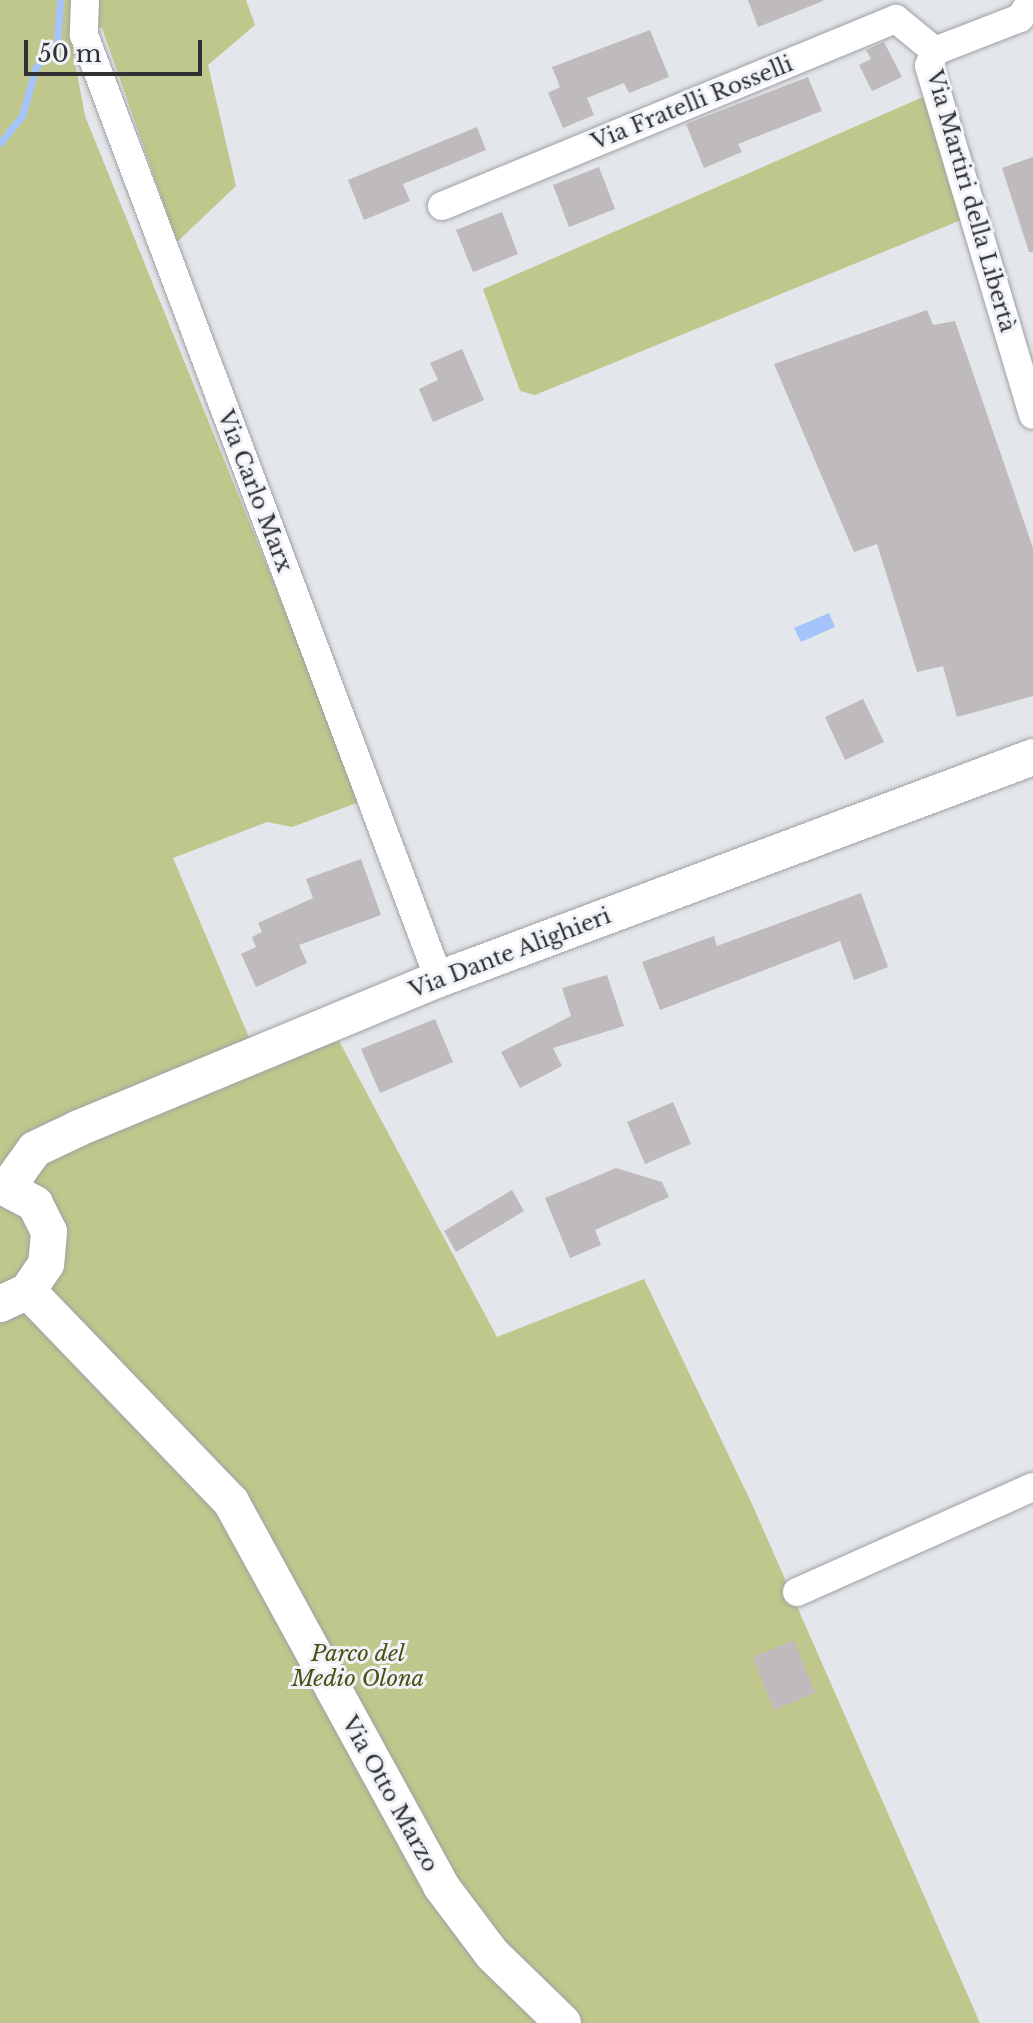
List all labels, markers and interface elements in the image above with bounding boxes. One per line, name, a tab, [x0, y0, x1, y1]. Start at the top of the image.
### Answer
scale bar	[28, 24, 206, 74]
text: 50 m	[38, 39, 101, 68]
street label: Via Fratelli Rosselli	[587, 50, 797, 156]
street label: Via Martiri della Libertà	[921, 67, 1021, 335]
street label: Via Carlo Marx	[212, 406, 298, 576]
street label: Via Dante Alighieri	[405, 902, 615, 1004]
park label: Parco del Medio Olona	[292, 1640, 424, 1692]
street label: Via Otto Marzo	[336, 1711, 444, 1877]

